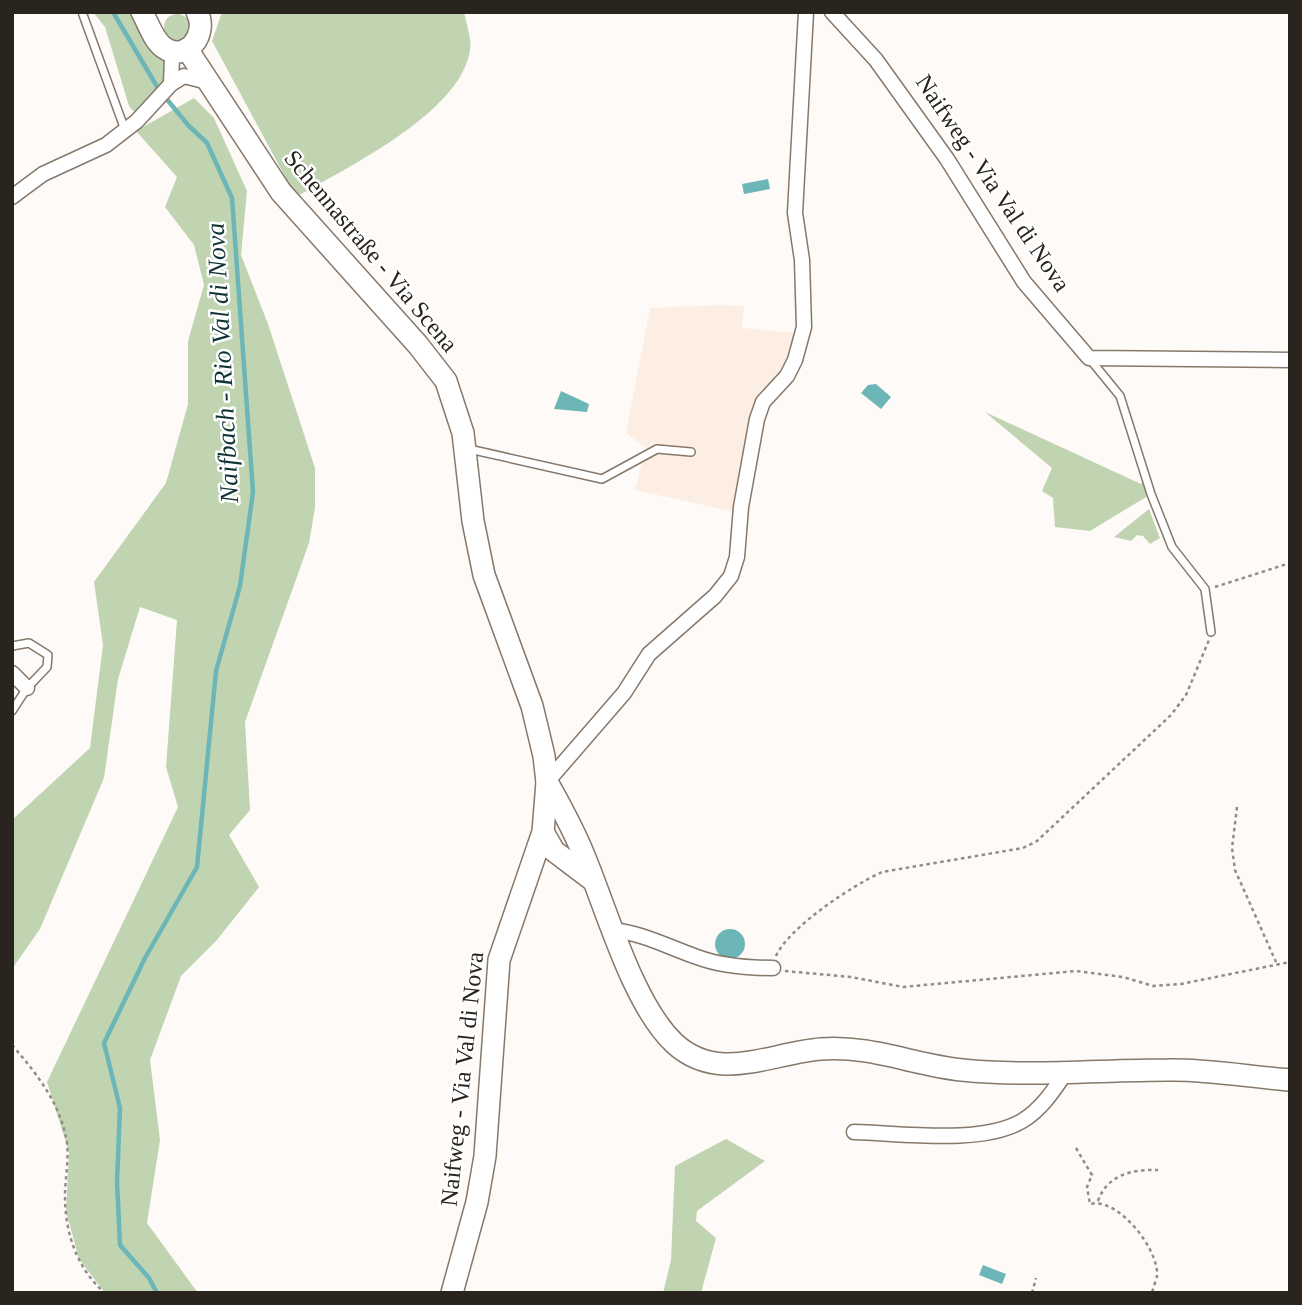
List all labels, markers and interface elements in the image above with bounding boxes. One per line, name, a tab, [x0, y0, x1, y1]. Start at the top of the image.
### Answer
street label: Naifweg - Via Val di Nova	[911, 70, 1075, 297]
street label: Schennastraße - Via Scena	[279, 145, 463, 357]
water label: Naifbach - Rio Val di Nova	[201, 222, 244, 505]
street label: Naifweg - Via Val di Nova	[436, 950, 488, 1207]

